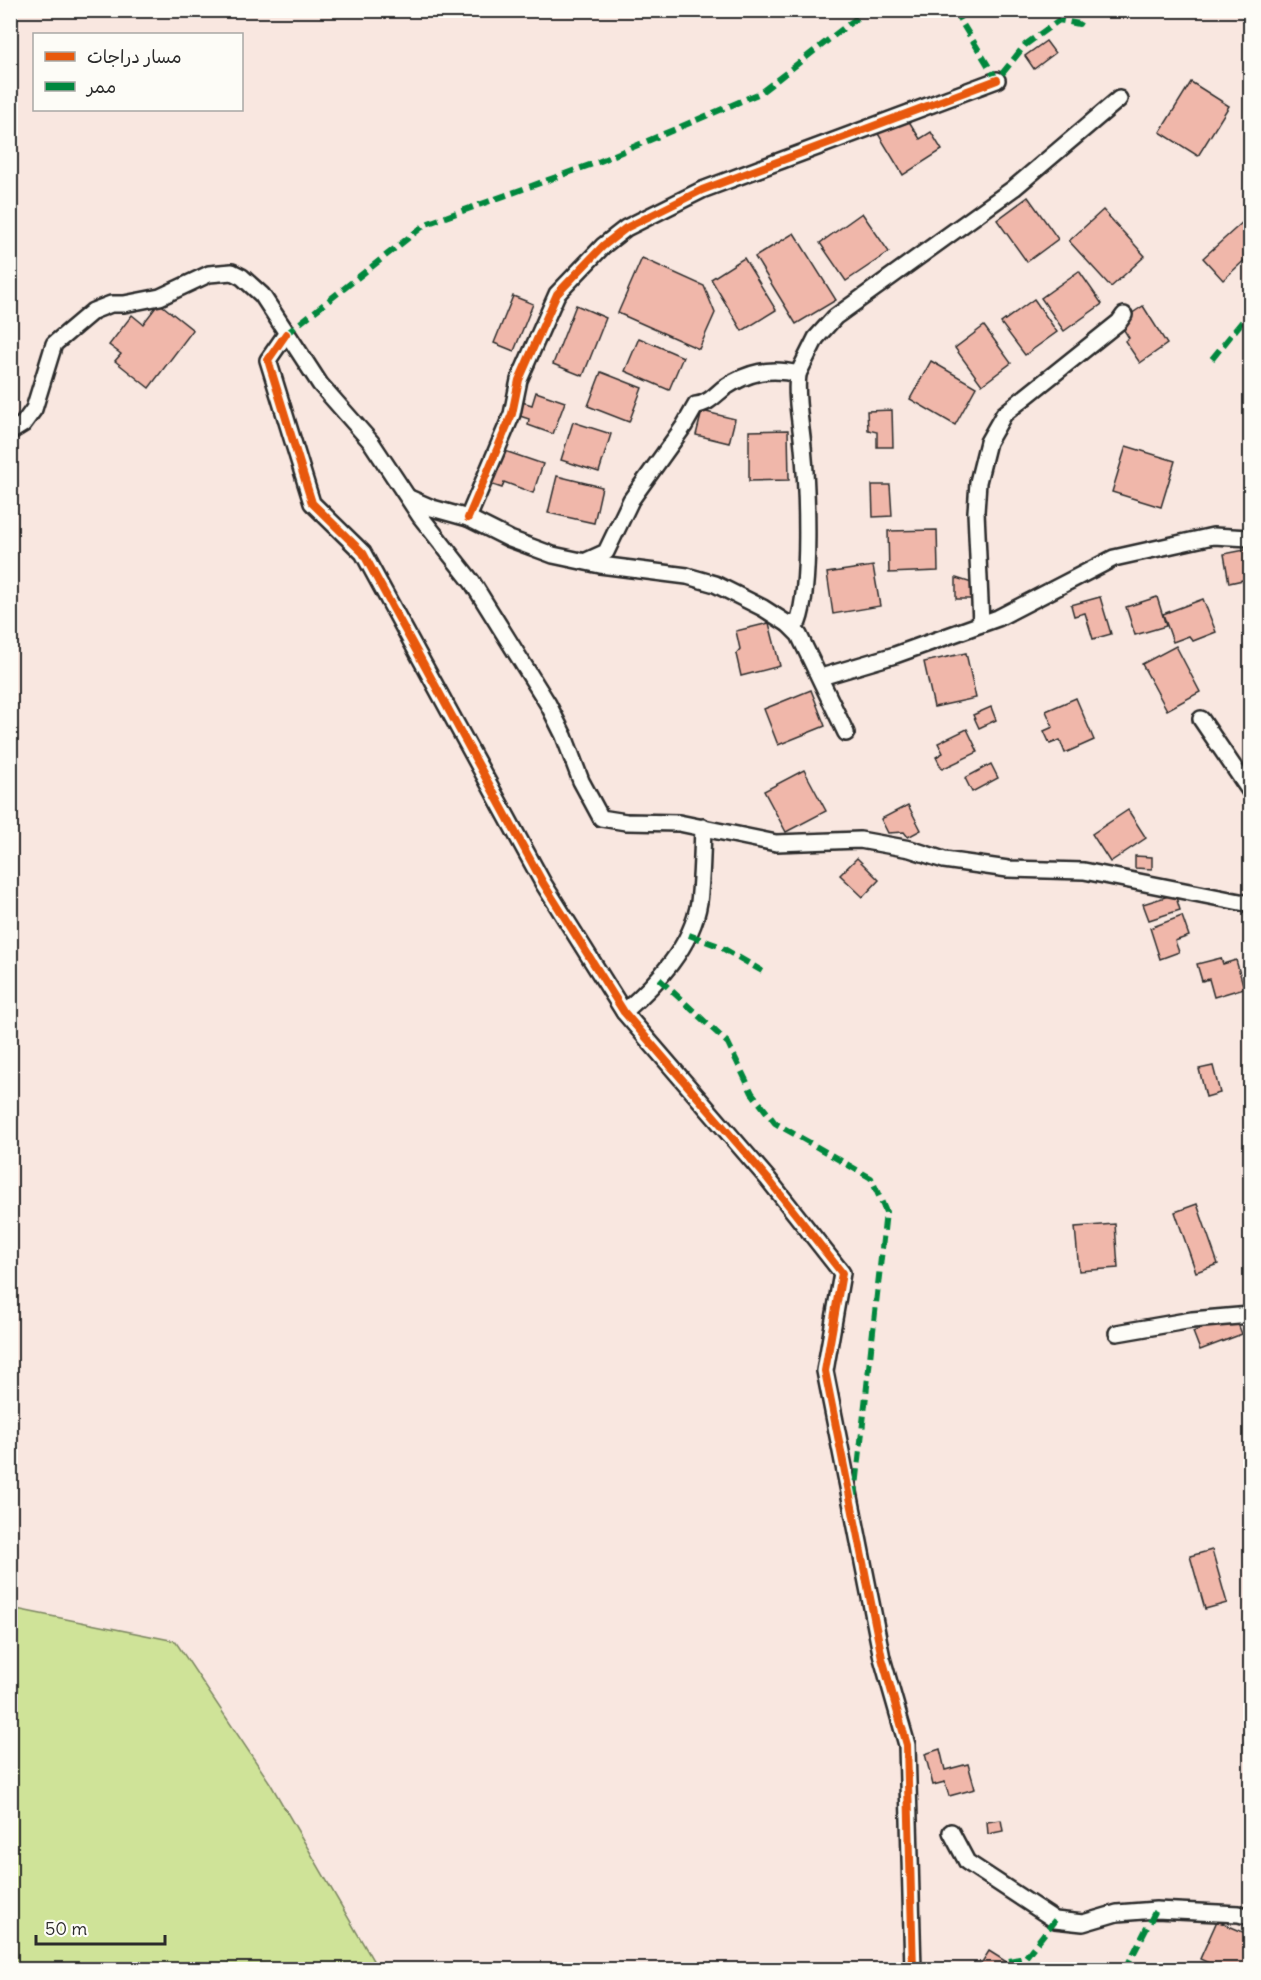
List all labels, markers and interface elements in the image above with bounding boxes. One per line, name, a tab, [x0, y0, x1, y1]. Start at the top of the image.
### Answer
legend	[33, 33, 243, 111]
text: مسار دراجات	[87, 45, 182, 68]
text: ممر	[85, 75, 116, 98]
scale bar	[36, 1908, 165, 1946]
text: 50 m	[45, 1917, 87, 1940]

